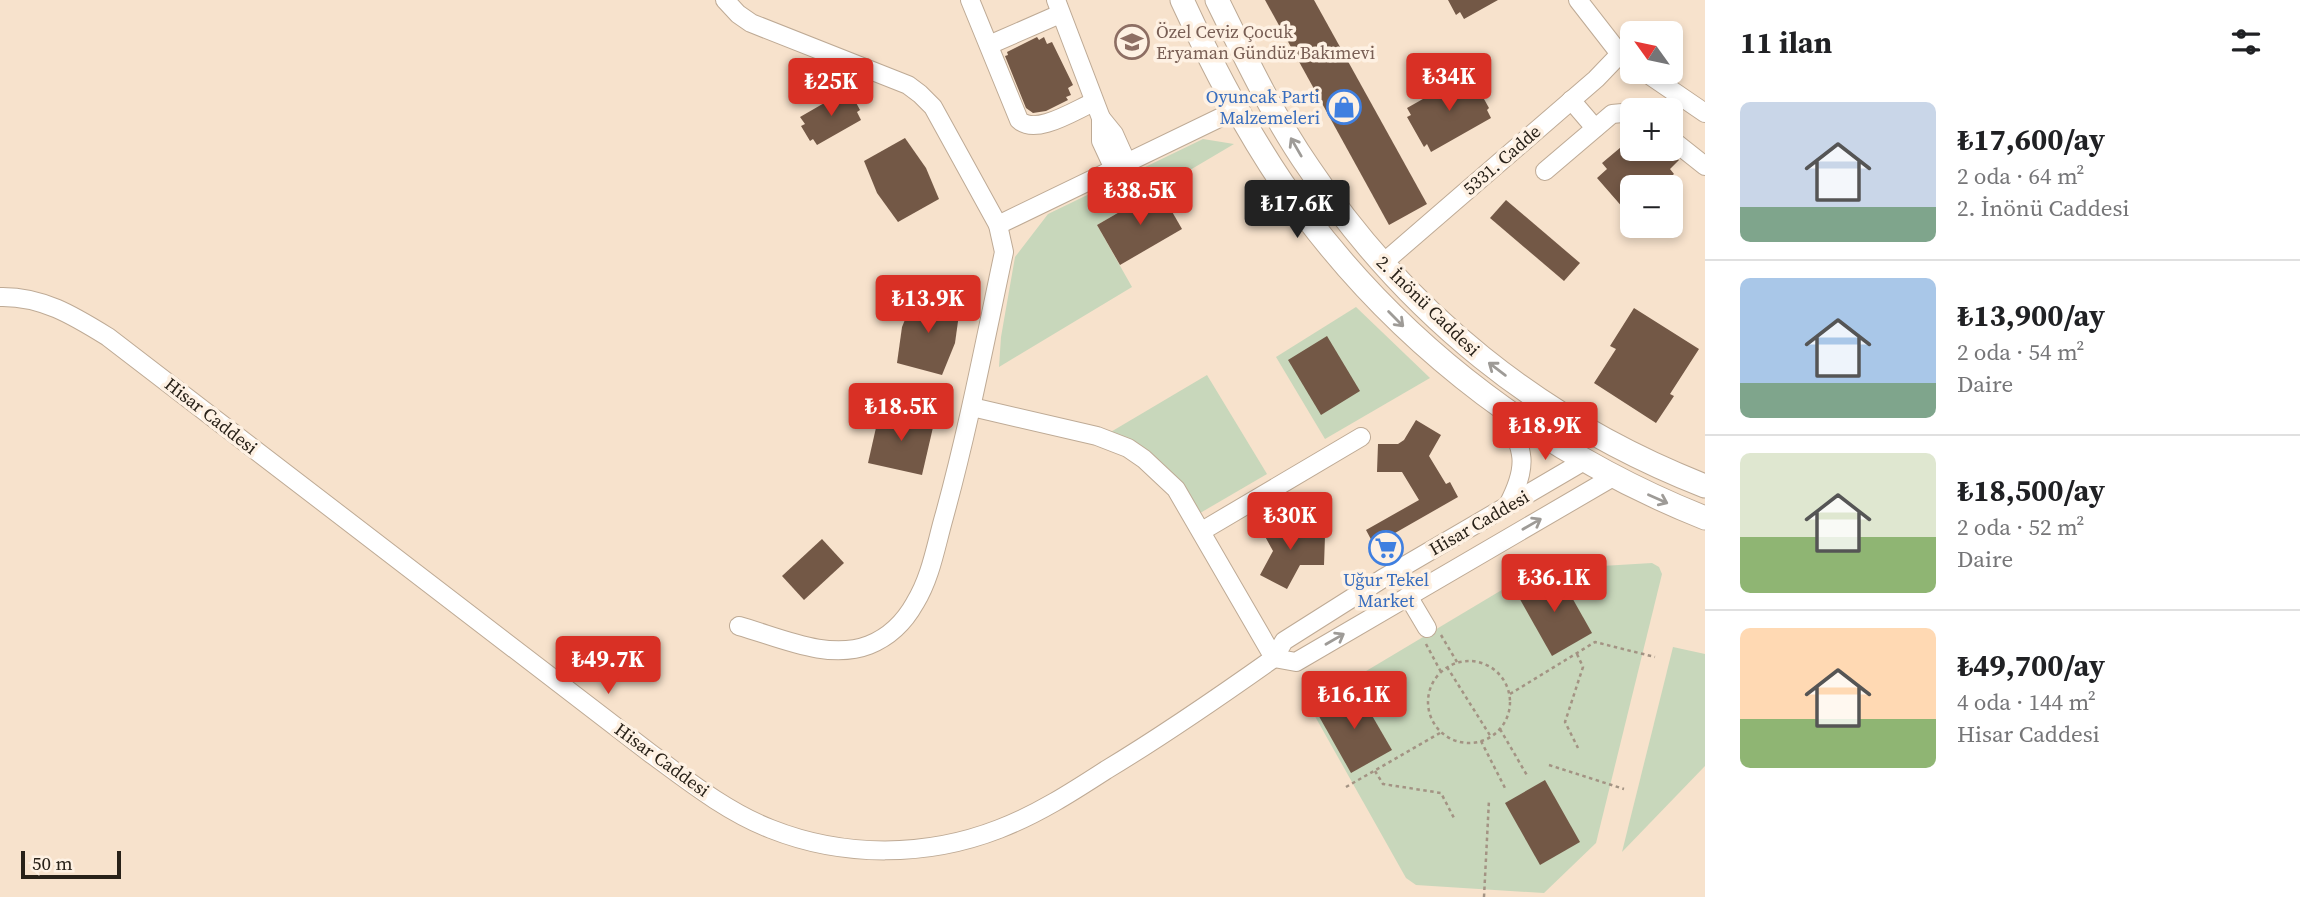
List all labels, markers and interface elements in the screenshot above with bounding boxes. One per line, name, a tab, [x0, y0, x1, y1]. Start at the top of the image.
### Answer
place label: Özel Ceviz Çocuk Eryaman Gündüz Bakımevi	[1156, 19, 1375, 65]
north arrow	[1620, 21, 1684, 84]
map controls	[1620, 21, 1683, 238]
text: 11 ilan	[1740, 22, 1832, 63]
school or university icon: Özel Ceviz Çocuk Eryaman Gündüz Bakımevi	[1113, 23, 1151, 61]
icon: filters	[2227, 23, 2265, 61]
pin: ₺34K	[1408, 54, 1490, 113]
pin: ₺25K	[790, 58, 872, 118]
text: ₺34K	[1422, 60, 1476, 92]
text: ₺25K	[804, 65, 858, 97]
place label: Oyuncak Parti Malzemeleri	[1206, 84, 1320, 130]
shop icon: Oyuncak Parti Malzemeleri	[1325, 88, 1363, 126]
button: +	[1620, 98, 1683, 161]
street label: 5331. Cadde	[1457, 119, 1546, 200]
text: ₺17,600/ay	[1957, 119, 2105, 160]
icon: home	[1796, 130, 1880, 214]
one-way arrow	[1289, 137, 1302, 158]
text: 2 oda · 64 m²	[1957, 160, 2085, 192]
pin: ₺38.5K	[1083, 168, 1197, 227]
text: ₺38.5K	[1104, 174, 1176, 206]
button: −	[1620, 175, 1683, 238]
pin: ₺17.6K	[1240, 180, 1354, 240]
text: ₺17.6K	[1261, 187, 1333, 219]
text: 2. İnönü Caddesi	[1957, 192, 2129, 224]
street label: 2. İnönü Caddesi	[1371, 250, 1486, 361]
pin: ₺13.9K	[871, 276, 985, 335]
text: ₺13.9K	[892, 282, 964, 314]
text: ₺13,900/ay	[1957, 295, 2105, 336]
icon: home	[1796, 306, 1880, 390]
one-way arrow	[1387, 311, 1404, 328]
text: 2 oda · 54 m²	[1957, 336, 2085, 368]
one-way arrow	[1488, 361, 1507, 376]
text: Daire	[1957, 368, 2013, 400]
street label: Hisar Caddesi	[160, 371, 263, 460]
pin: ₺18.5K	[844, 384, 958, 443]
text: ₺18.5K	[865, 390, 937, 422]
pin: ₺18.9K	[1488, 402, 1602, 462]
text: ₺18.9K	[1509, 409, 1581, 441]
text: ₺18,500/ay	[1957, 470, 2105, 511]
icon: home	[1796, 481, 1880, 565]
street label: Hisar Caddesi	[1424, 484, 1533, 561]
pin: ₺30K	[1249, 492, 1331, 552]
one-way arrow	[1647, 493, 1669, 506]
text: ₺30K	[1263, 499, 1317, 531]
text: 2 oda · 52 m²	[1957, 511, 2085, 543]
one-way arrow	[1522, 517, 1542, 531]
supermarket icon: Uğur Tekel Market	[1367, 529, 1405, 567]
text: Daire	[1957, 543, 2013, 575]
pin: ₺36.1K	[1497, 554, 1611, 614]
text: ₺36.1K	[1518, 561, 1590, 593]
place label: Uğur Tekel Market	[1343, 567, 1429, 613]
one-way arrow	[1325, 631, 1345, 645]
pin: ₺49.7K	[551, 636, 665, 696]
text: ₺49.7K	[572, 643, 644, 675]
text: ₺49,700/ay	[1957, 645, 2105, 686]
icon: home	[1796, 656, 1880, 740]
pin: ₺16.1K	[1297, 672, 1411, 731]
text: ₺16.1K	[1318, 678, 1390, 710]
text: 4 oda · 144 m²	[1957, 686, 2096, 718]
street label: Hisar Caddesi	[610, 717, 715, 802]
text: Hisar Caddesi	[1957, 718, 2100, 750]
scale bar	[21, 848, 121, 880]
text: 50 m	[32, 850, 73, 876]

